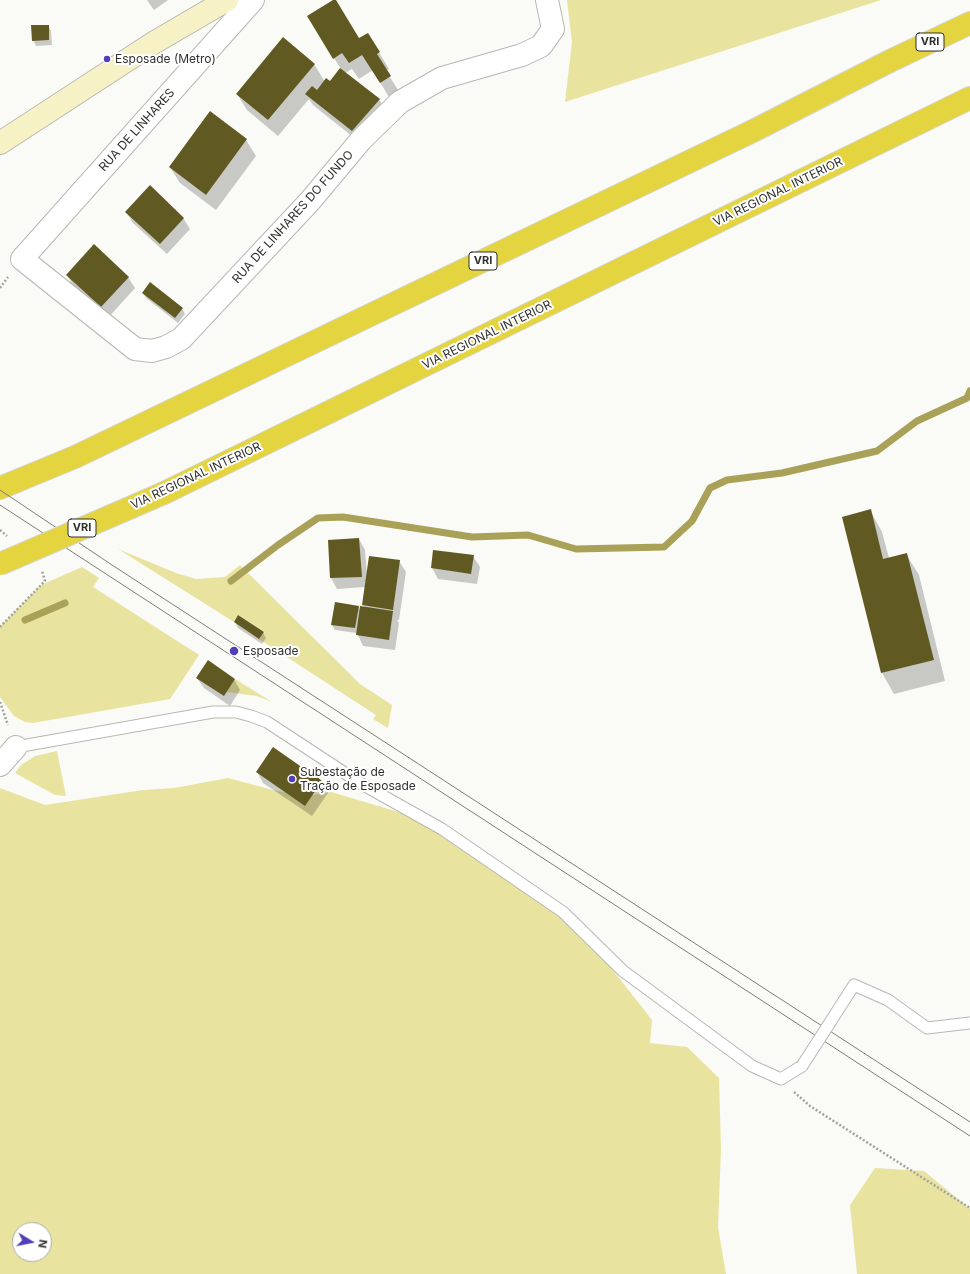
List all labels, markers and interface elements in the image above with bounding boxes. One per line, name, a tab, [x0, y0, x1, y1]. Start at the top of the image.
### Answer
road number: VRI	[916, 33, 944, 51]
place label: Esposade (Metro)	[115, 52, 216, 66]
marker: Esposade (Metro)	[102, 54, 112, 64]
street label: RUA DE LINHARES	[96, 86, 178, 174]
street label: RUA DE LINHARES DO FUNDO	[230, 148, 356, 286]
street label: VIA REGIONAL INTERIOR	[711, 154, 845, 230]
road number: VRI	[469, 252, 497, 270]
street label: VIA REGIONAL INTERIOR	[420, 297, 554, 373]
street label: VIA REGIONAL INTERIOR	[129, 439, 263, 513]
road number: VRI	[68, 519, 96, 537]
place label: Esposade	[243, 644, 299, 658]
marker: Esposade	[228, 645, 240, 657]
place label: Subestação de Tração de Esposade	[300, 765, 416, 793]
marker: Subestação de Tração de Esposade	[287, 774, 297, 784]
north arrow	[12, 1222, 52, 1262]
text: N	[35, 1239, 50, 1249]

